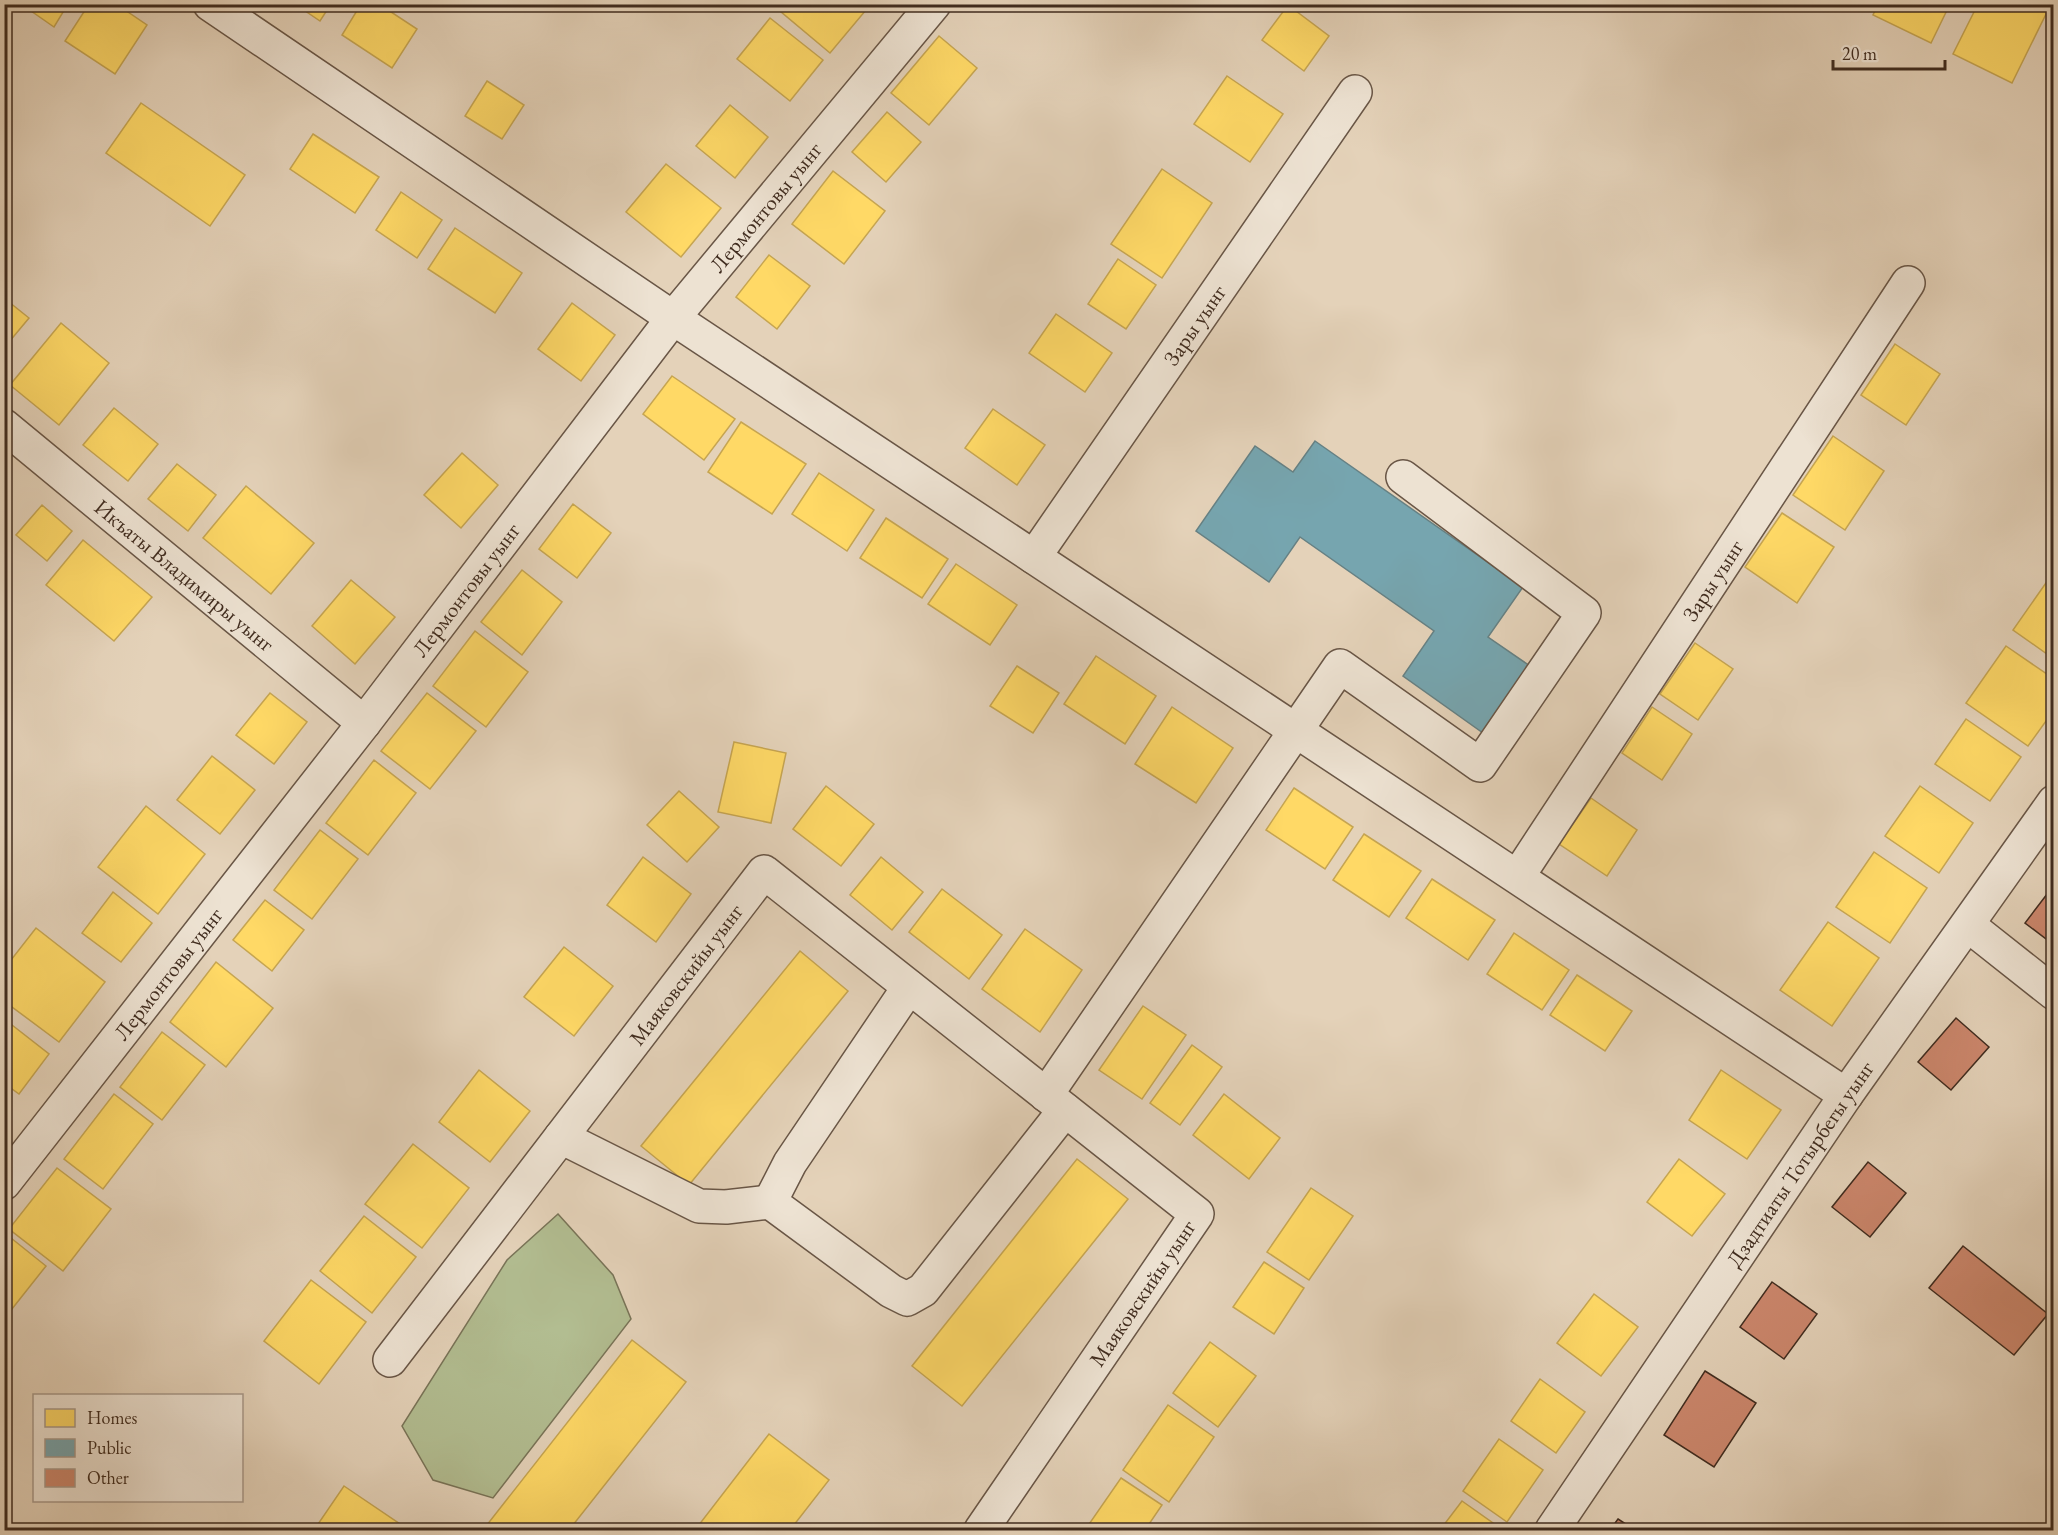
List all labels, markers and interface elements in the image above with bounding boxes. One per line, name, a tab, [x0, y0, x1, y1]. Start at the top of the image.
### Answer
scale bar	[1833, 33, 1946, 71]
text: 20 m	[1842, 42, 1877, 65]
street label: Лермонтовы уынг	[703, 136, 828, 278]
street label: Зары уынг	[1157, 279, 1233, 371]
street label: Икъаты Владимиры уынг	[88, 493, 280, 658]
street label: Лермонтовы уынг	[406, 517, 527, 663]
street label: Зары уынг	[1676, 534, 1750, 627]
street label: Маяковскийы уынг	[623, 898, 750, 1051]
street label: Лермонтовы уынг	[107, 901, 230, 1046]
street label: Дзадтиаты Тотырбегы уынг	[1720, 1055, 1881, 1273]
street label: Маяковскийы уынг	[1083, 1214, 1202, 1372]
legend	[33, 1394, 243, 1502]
text: Homes	[87, 1406, 138, 1429]
text: Public	[87, 1436, 131, 1459]
text: Other	[87, 1466, 129, 1489]

